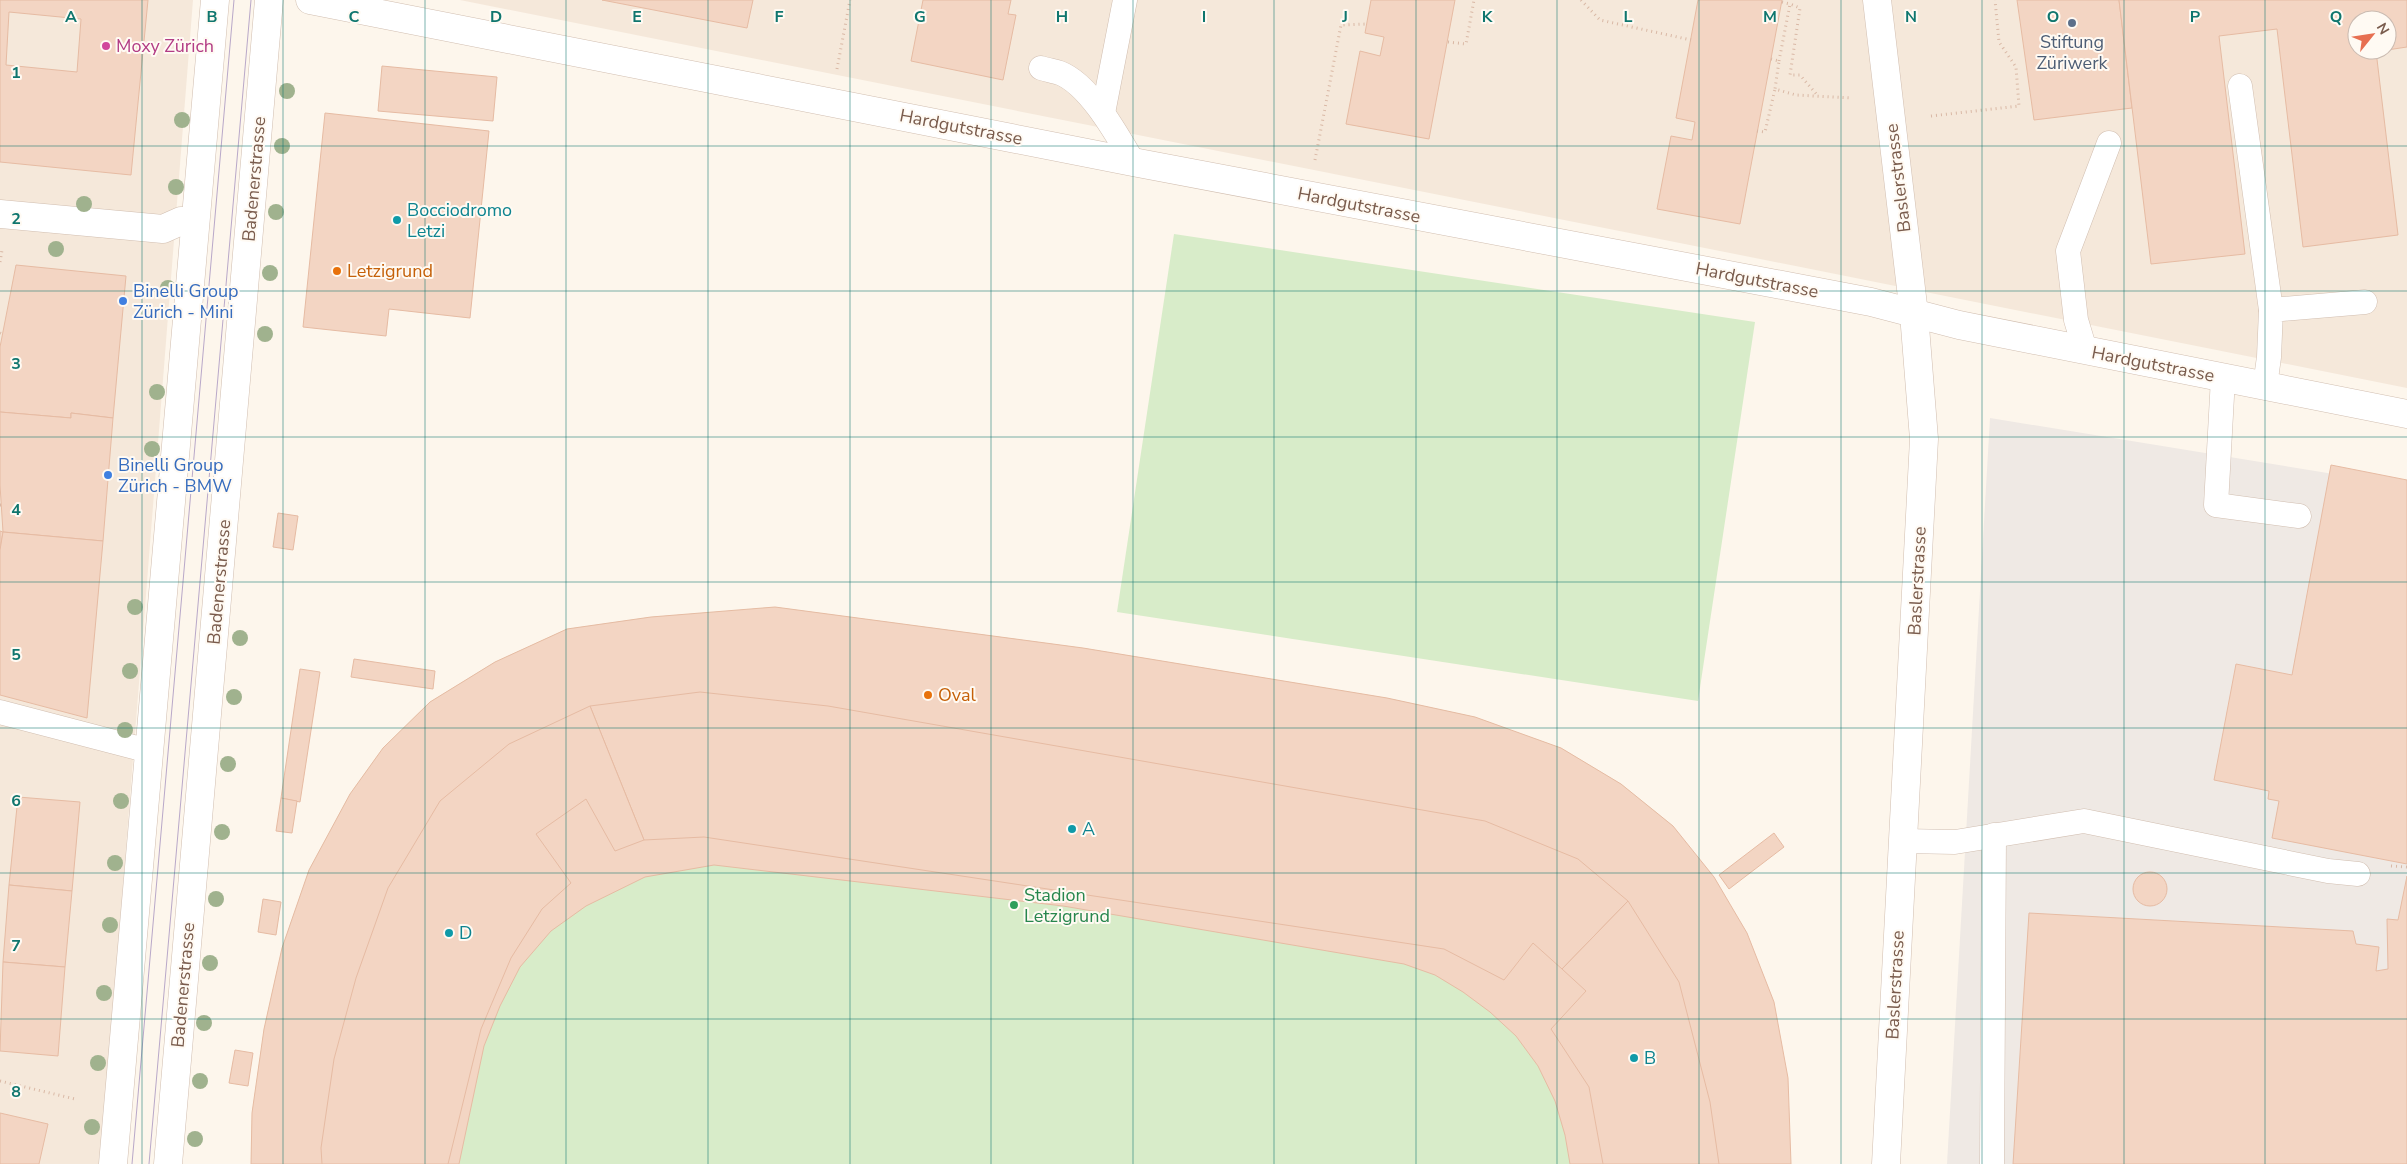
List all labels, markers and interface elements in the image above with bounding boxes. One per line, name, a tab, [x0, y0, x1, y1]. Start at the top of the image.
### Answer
text: A	[65, 6, 77, 28]
text: B	[206, 6, 218, 28]
text: C	[349, 6, 360, 28]
text: D	[490, 6, 502, 28]
text: E	[632, 6, 642, 28]
text: F	[775, 6, 784, 28]
text: G	[914, 6, 926, 28]
text: H	[1056, 6, 1068, 28]
text: I	[1202, 6, 1206, 28]
text: J	[1341, 6, 1348, 28]
text: K	[1482, 6, 1494, 28]
text: L	[1624, 6, 1633, 28]
text: M	[1763, 6, 1777, 28]
text: N	[1905, 6, 1917, 28]
text: O	[2047, 6, 2059, 28]
text: P	[2190, 6, 2200, 28]
text: Q	[2330, 6, 2342, 28]
north arrow	[2347, 10, 2397, 60]
marker: Stiftung Züriwerk	[2066, 17, 2078, 29]
text: N	[2372, 19, 2394, 38]
place label: Stiftung Züriwerk	[2036, 30, 2109, 75]
place label: Moxy Zürich	[116, 34, 214, 58]
marker: Moxy Zürich	[100, 40, 112, 52]
text: 1	[11, 62, 21, 84]
street label: Hardgutstrasse	[898, 103, 1024, 151]
street label: Badenerstrasse	[237, 115, 271, 243]
street label: Baslerstrasse	[1879, 122, 1917, 234]
street label: Hardgutstrasse	[1296, 181, 1422, 229]
place label: Bocciodromo Letzi	[407, 198, 512, 243]
text: 2	[11, 208, 21, 230]
marker: Bocciodromo Letzi	[391, 214, 403, 226]
street label: Hardgutstrasse	[1694, 256, 1820, 304]
place label: Letzigrund	[347, 259, 433, 283]
marker: Letzigrund	[331, 265, 343, 277]
place label: Binelli Group Zürich - Mini	[133, 279, 239, 324]
marker: Binelli Group Zürich - Mini	[117, 295, 129, 307]
street label: Hardgutstrasse	[2090, 340, 2216, 388]
text: 3	[11, 353, 21, 375]
place label: Binelli Group Zürich - BMW	[118, 453, 232, 498]
marker: Binelli Group Zürich - BMW	[102, 469, 114, 481]
text: 4	[11, 499, 21, 521]
street label: Badenerstrasse	[202, 518, 236, 646]
street label: Baslerstrasse	[1902, 526, 1932, 636]
text: 5	[11, 644, 21, 666]
place label: Oval	[938, 683, 976, 707]
marker: Oval	[922, 689, 934, 701]
text: 6	[11, 790, 21, 812]
place label: A	[1082, 817, 1095, 841]
marker: A	[1066, 823, 1078, 835]
place label: Stadion Letzigrund	[1024, 883, 1110, 928]
marker: Stadion Letzigrund	[1008, 899, 1020, 911]
street label: Badenerstrasse	[166, 921, 200, 1049]
place label: D	[459, 921, 472, 945]
marker: D	[443, 927, 455, 939]
street label: Baslerstrasse	[1880, 930, 1910, 1040]
text: 7	[11, 935, 21, 957]
place label: B	[1644, 1046, 1656, 1070]
marker: B	[1628, 1052, 1640, 1064]
text: 8	[11, 1081, 21, 1103]

